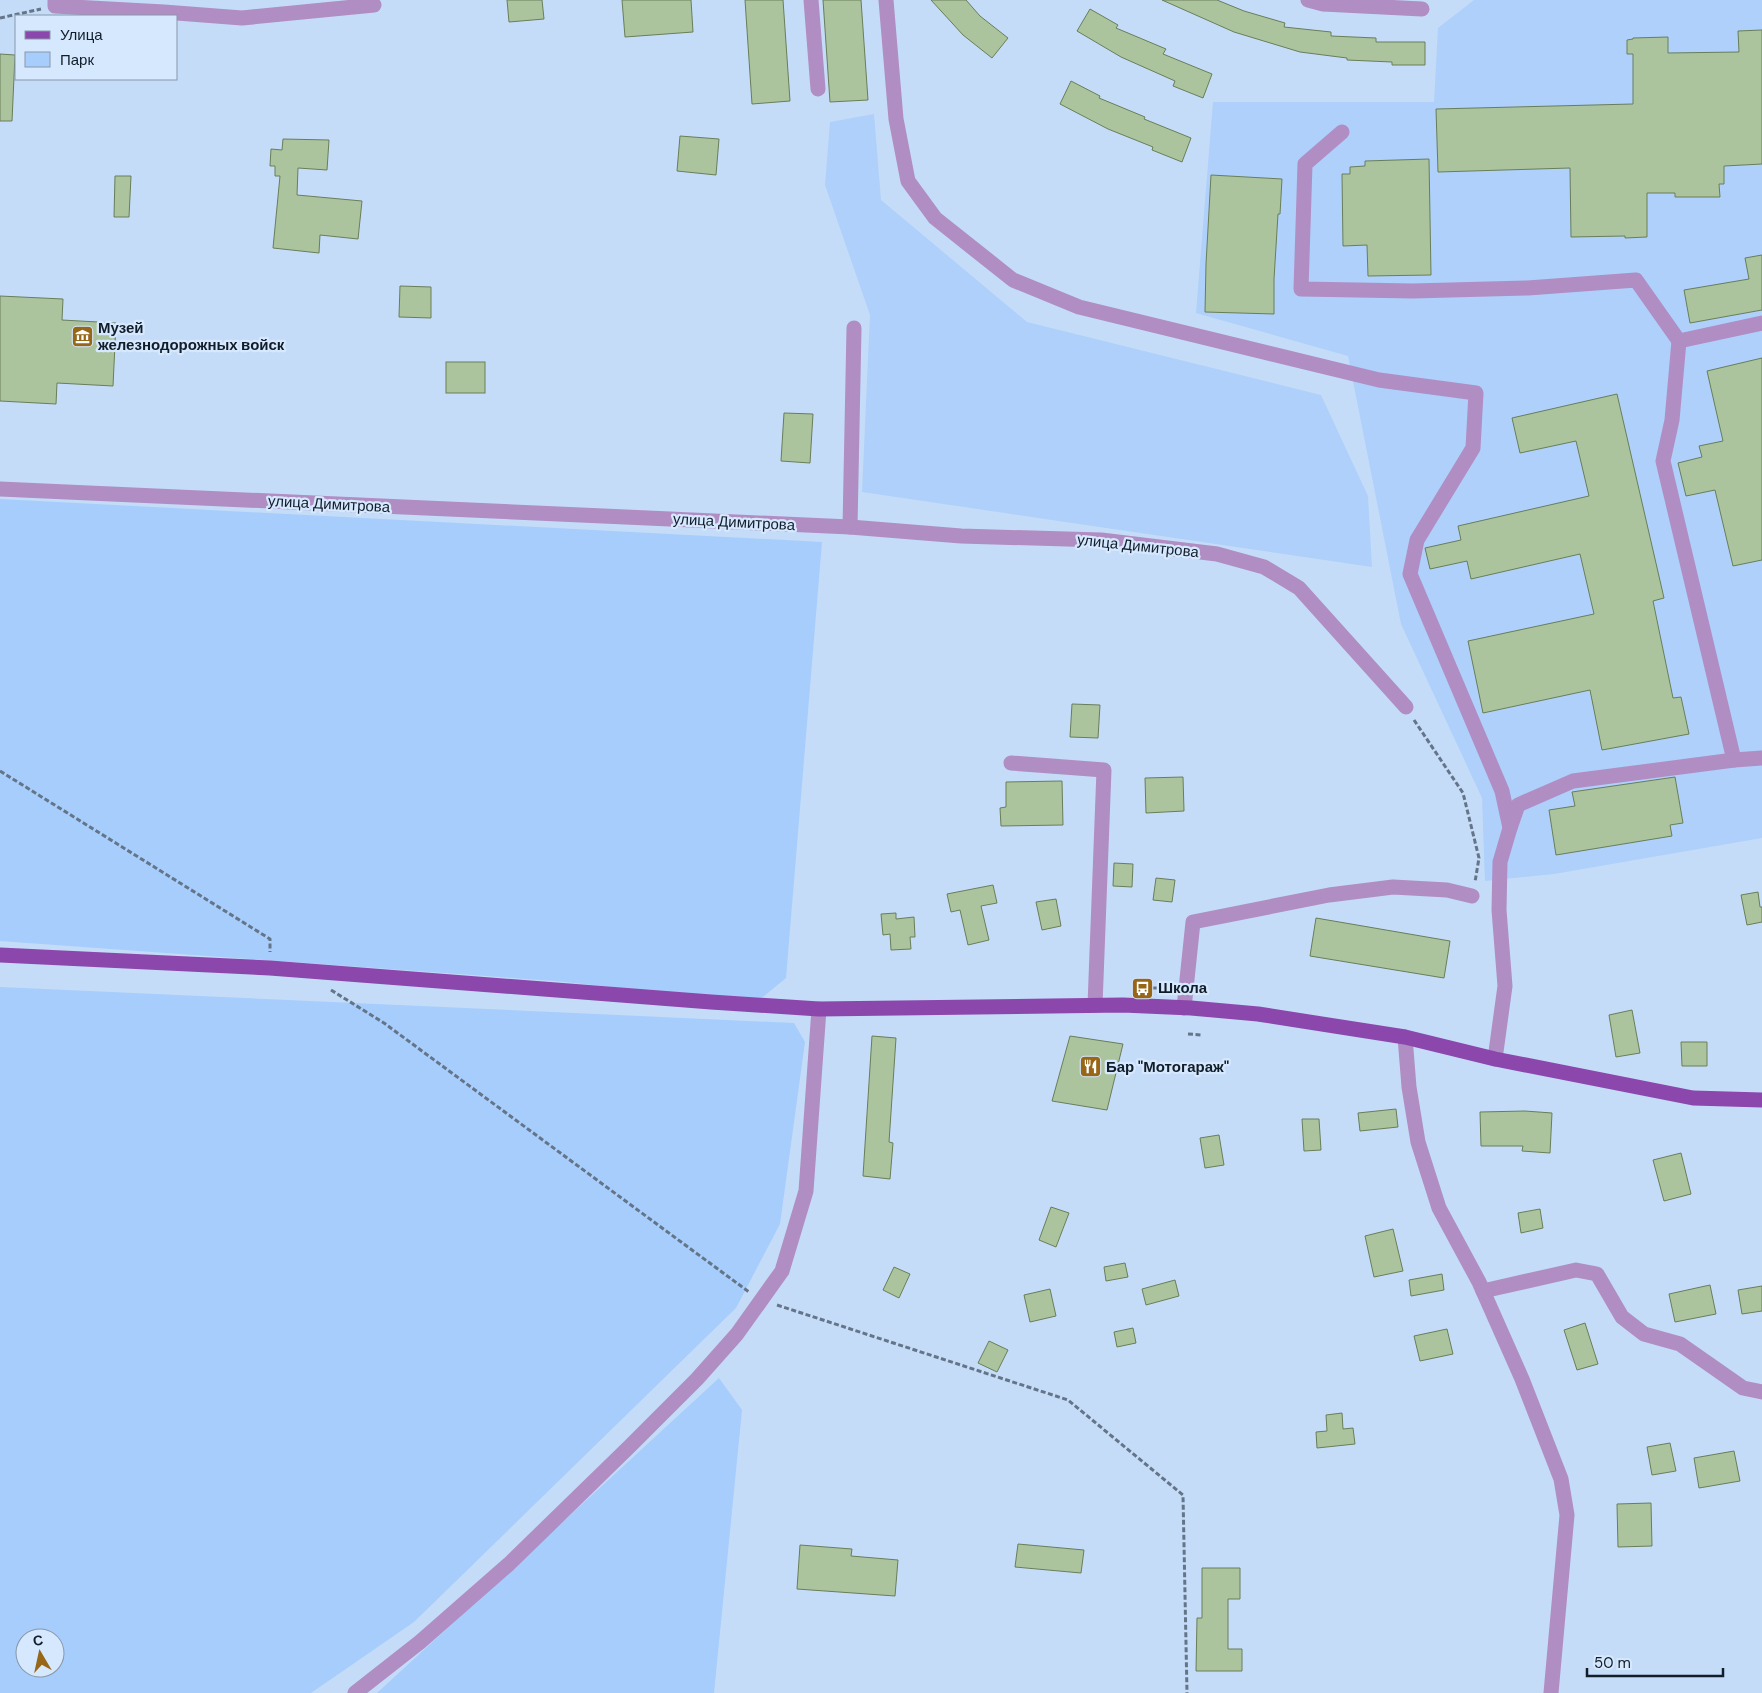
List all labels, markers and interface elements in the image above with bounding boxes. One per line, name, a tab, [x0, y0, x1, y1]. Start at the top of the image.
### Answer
legend	[15, 15, 178, 80]
text: Улица	[60, 25, 103, 45]
text: Парк	[60, 50, 94, 70]
place label: Музей железнодорожных войск	[97, 318, 285, 355]
museum icon: Музей железнодорожных войск	[70, 325, 94, 349]
street label: улица Димитрова	[267, 491, 391, 517]
street label: улица Димитрова	[672, 509, 796, 535]
street label: улица Димитрова	[1076, 530, 1200, 562]
bus stop icon: Школа	[1130, 976, 1154, 1000]
place label: Школа	[1158, 978, 1208, 998]
restaurant icon: Бар "Мотогараж"	[1078, 1055, 1102, 1079]
place label: Бар "Мотогараж"	[1106, 1057, 1229, 1077]
north arrow	[15, 1628, 65, 1678]
text: С	[32, 1630, 44, 1650]
scale bar	[1587, 1646, 1723, 1678]
text: 50 m	[1594, 1653, 1631, 1673]

